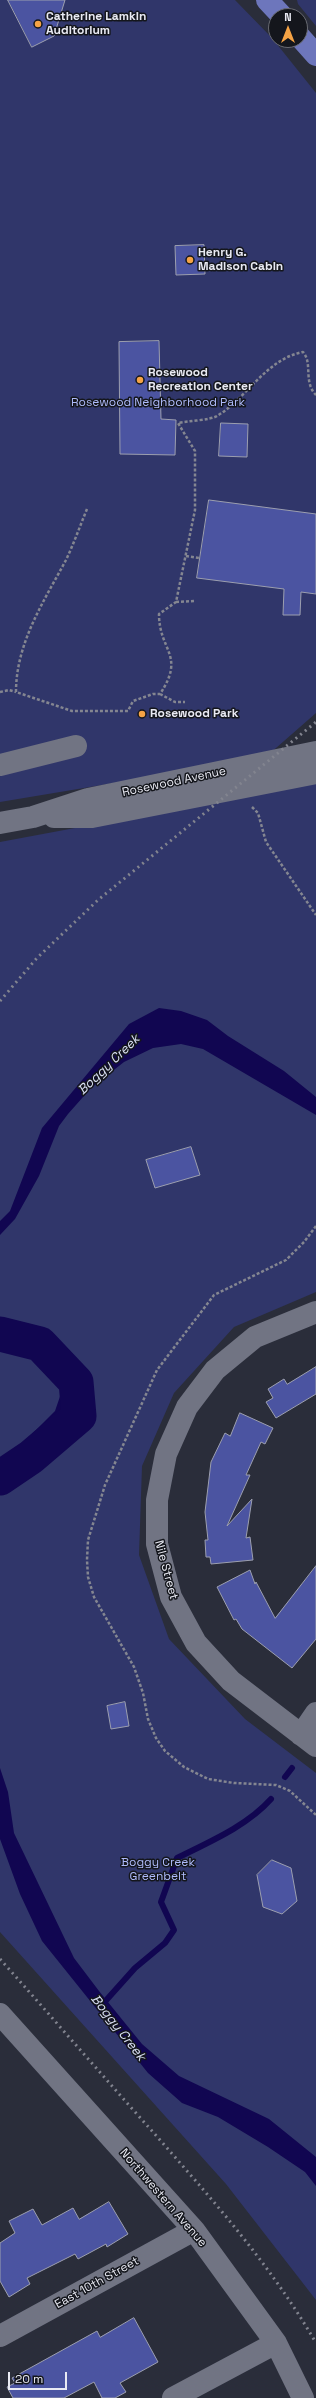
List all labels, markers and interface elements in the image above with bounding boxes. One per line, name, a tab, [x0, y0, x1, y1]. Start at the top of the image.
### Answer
north arrow	[268, 8, 308, 48]
place label: Catherine Lamkin Auditorium	[46, 10, 146, 38]
text: N	[284, 10, 292, 24]
marker: Catherine Lamkin Auditorium	[33, 19, 43, 29]
place label: Henry G. Madison Cabin	[198, 246, 283, 274]
marker: Henry G. Madison Cabin	[185, 255, 195, 265]
place label: Rosewood Recreation Center	[148, 366, 253, 394]
marker: Rosewood Recreation Center	[135, 375, 145, 385]
park label: Rosewood Neighborhood Park	[71, 396, 245, 410]
place label: Rosewood Park	[150, 707, 238, 721]
marker: Rosewood Park	[137, 709, 147, 719]
street label: Rosewood Avenue	[121, 764, 227, 800]
water label: Boggy Creek	[75, 1032, 143, 1098]
street label: Nile Street	[151, 1539, 181, 1601]
park label: Boggy Creek Greenbelt	[121, 1856, 195, 1884]
water label: Boggy Creek	[87, 1992, 149, 2064]
street label: Northwestern Avenue	[116, 2146, 210, 2250]
street label: East 10th Street	[53, 2254, 141, 2312]
scale bar	[10, 2364, 69, 2390]
text: 20 m	[15, 2371, 43, 2387]

